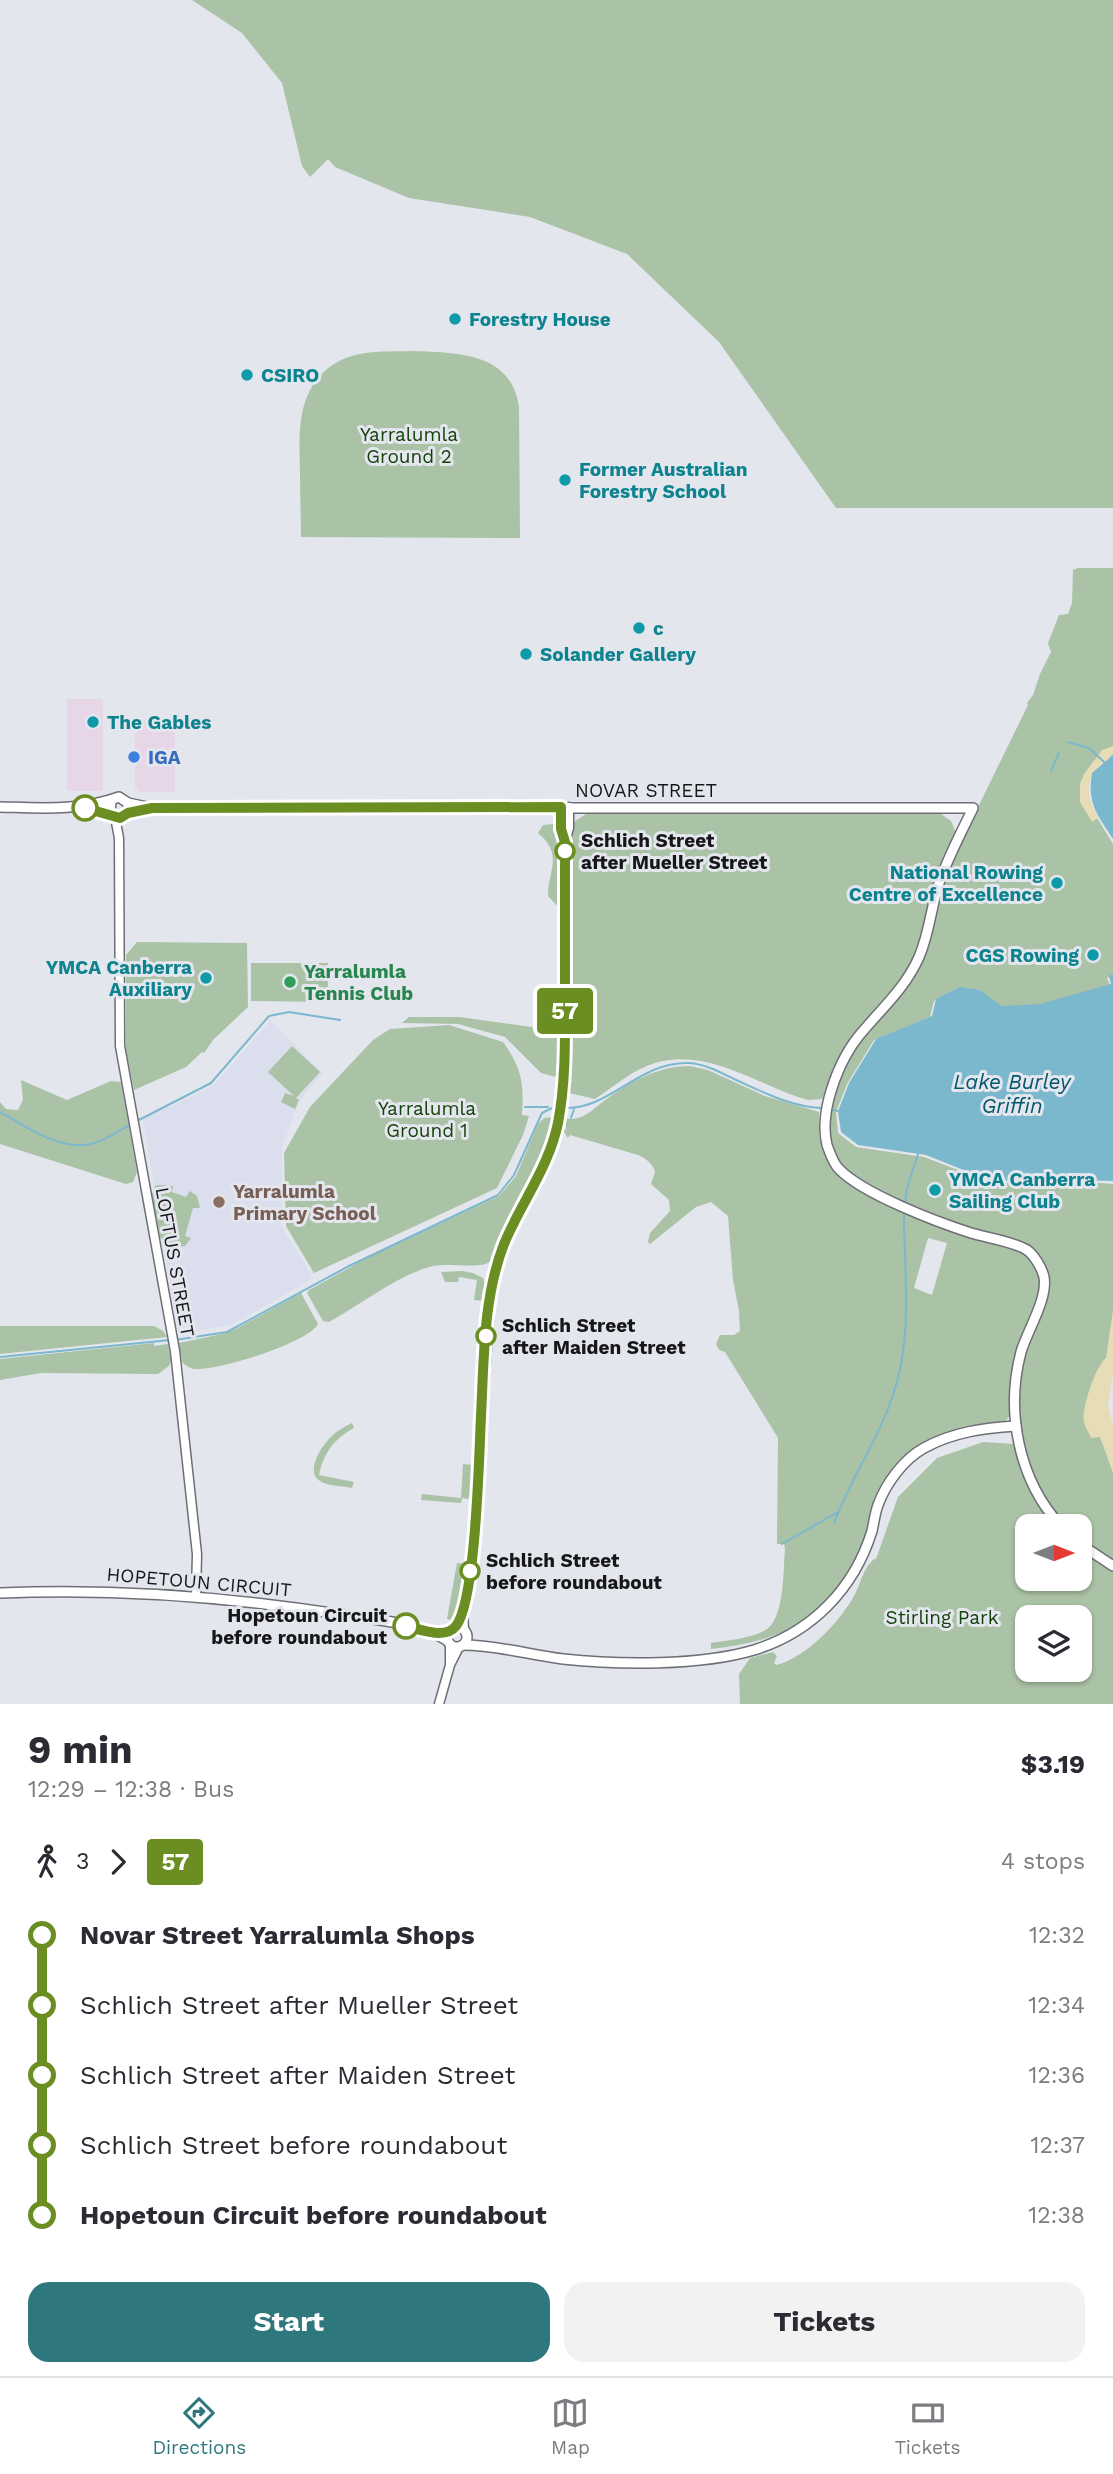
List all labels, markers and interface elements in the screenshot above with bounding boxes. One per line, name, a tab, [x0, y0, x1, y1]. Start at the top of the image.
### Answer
place label: Forestry House	[469, 308, 611, 331]
marker: Forestry House	[447, 311, 463, 327]
place label: CSIRO	[261, 364, 319, 387]
marker: CSIRO	[239, 367, 255, 383]
park label: Yarralumla Ground 2	[360, 423, 458, 468]
place label: Former Australian Forestry School	[579, 458, 748, 503]
marker: Former Australian Forestry School	[557, 472, 573, 488]
place label: c	[653, 617, 664, 640]
marker: c	[631, 620, 647, 636]
place label: Solander Gallery	[540, 643, 696, 666]
marker: Solander Gallery	[518, 646, 534, 662]
place label: The Gables	[107, 711, 211, 734]
marker: The Gables	[85, 714, 101, 730]
place label: IGA	[148, 746, 181, 769]
marker: IGA	[126, 749, 142, 765]
street label: NOVAR STREET	[575, 779, 717, 802]
unlabelled marker	[72, 795, 98, 821]
place label: Schlich Street after Mueller Street	[581, 829, 768, 874]
marker: Schlich Street after Mueller Street	[555, 841, 575, 861]
place label: National Rowing Centre of Excellence	[849, 861, 1043, 906]
marker: National Rowing Centre of Excellence	[1049, 875, 1065, 891]
place label: CGS Rowing	[965, 944, 1079, 967]
marker: CGS Rowing	[1085, 947, 1101, 963]
place label: YMCA Canberra Auxiliary	[46, 956, 192, 1001]
place label: Yarralumla Tennis Club	[304, 960, 413, 1005]
marker: YMCA Canberra Auxiliary	[198, 970, 214, 986]
marker: Yarralumla Tennis Club	[282, 974, 298, 990]
line badge: 57	[534, 988, 596, 1034]
text: 57	[551, 997, 579, 1025]
water label: Lake Burley Griffin	[953, 1069, 1072, 1118]
park label: Yarralumla Ground 1	[378, 1097, 476, 1142]
place label: YMCA Canberra Sailing Club	[949, 1168, 1095, 1213]
place label: Yarralumla Primary School	[233, 1180, 377, 1225]
marker: YMCA Canberra Sailing Club	[927, 1182, 943, 1198]
street label: LOFTUS STREET	[150, 1185, 200, 1339]
marker: Yarralumla Primary School	[211, 1194, 227, 1210]
place label: Schlich Street after Maiden Street	[502, 1314, 686, 1359]
marker: Schlich Street after Maiden Street	[476, 1326, 496, 1346]
north arrow	[1015, 1514, 1092, 1591]
map controls	[1015, 1514, 1092, 1682]
place label: Schlich Street before roundabout	[486, 1549, 662, 1594]
marker: Schlich Street before roundabout	[460, 1561, 480, 1581]
street label: HOPETOUN CIRCUIT	[105, 1562, 293, 1602]
place label: Hopetoun Circuit before roundabout	[211, 1604, 388, 1649]
button: layers	[1015, 1605, 1092, 1682]
park label: Stirling Park	[885, 1606, 999, 1629]
marker: Hopetoun Circuit before roundabout	[393, 1613, 419, 1639]
text: 9 min	[28, 1728, 133, 1772]
text: $3.19	[1021, 1749, 1085, 1779]
text: 12:29 – 12:38 · Bus	[28, 1776, 234, 1803]
icon: walk	[28, 1843, 66, 1881]
icon: forward	[99, 1843, 137, 1881]
text: 3	[76, 1848, 89, 1875]
text: 57	[161, 1848, 189, 1876]
text: 4 stops	[1001, 1848, 1085, 1875]
text: Novar Street Yarralumla Shops	[80, 1920, 475, 1950]
text: 12:32	[1029, 1922, 1085, 1949]
text: Schlich Street after Mueller Street	[80, 1990, 518, 2020]
text: 12:34	[1028, 1992, 1085, 2019]
text: Schlich Street after Maiden Street	[80, 2060, 515, 2090]
text: 12:36	[1028, 2062, 1085, 2089]
text: Schlich Street before roundabout	[80, 2130, 507, 2160]
text: 12:37	[1030, 2132, 1085, 2159]
text: Hopetoun Circuit before roundabout	[80, 2200, 547, 2230]
text: 12:38	[1028, 2202, 1085, 2229]
button: Start	[28, 2282, 550, 2362]
button: Tickets	[564, 2282, 1085, 2362]
tab: Directions	[152, 2394, 246, 2459]
tab: Map	[551, 2394, 590, 2459]
tab: Tickets	[895, 2394, 961, 2459]

